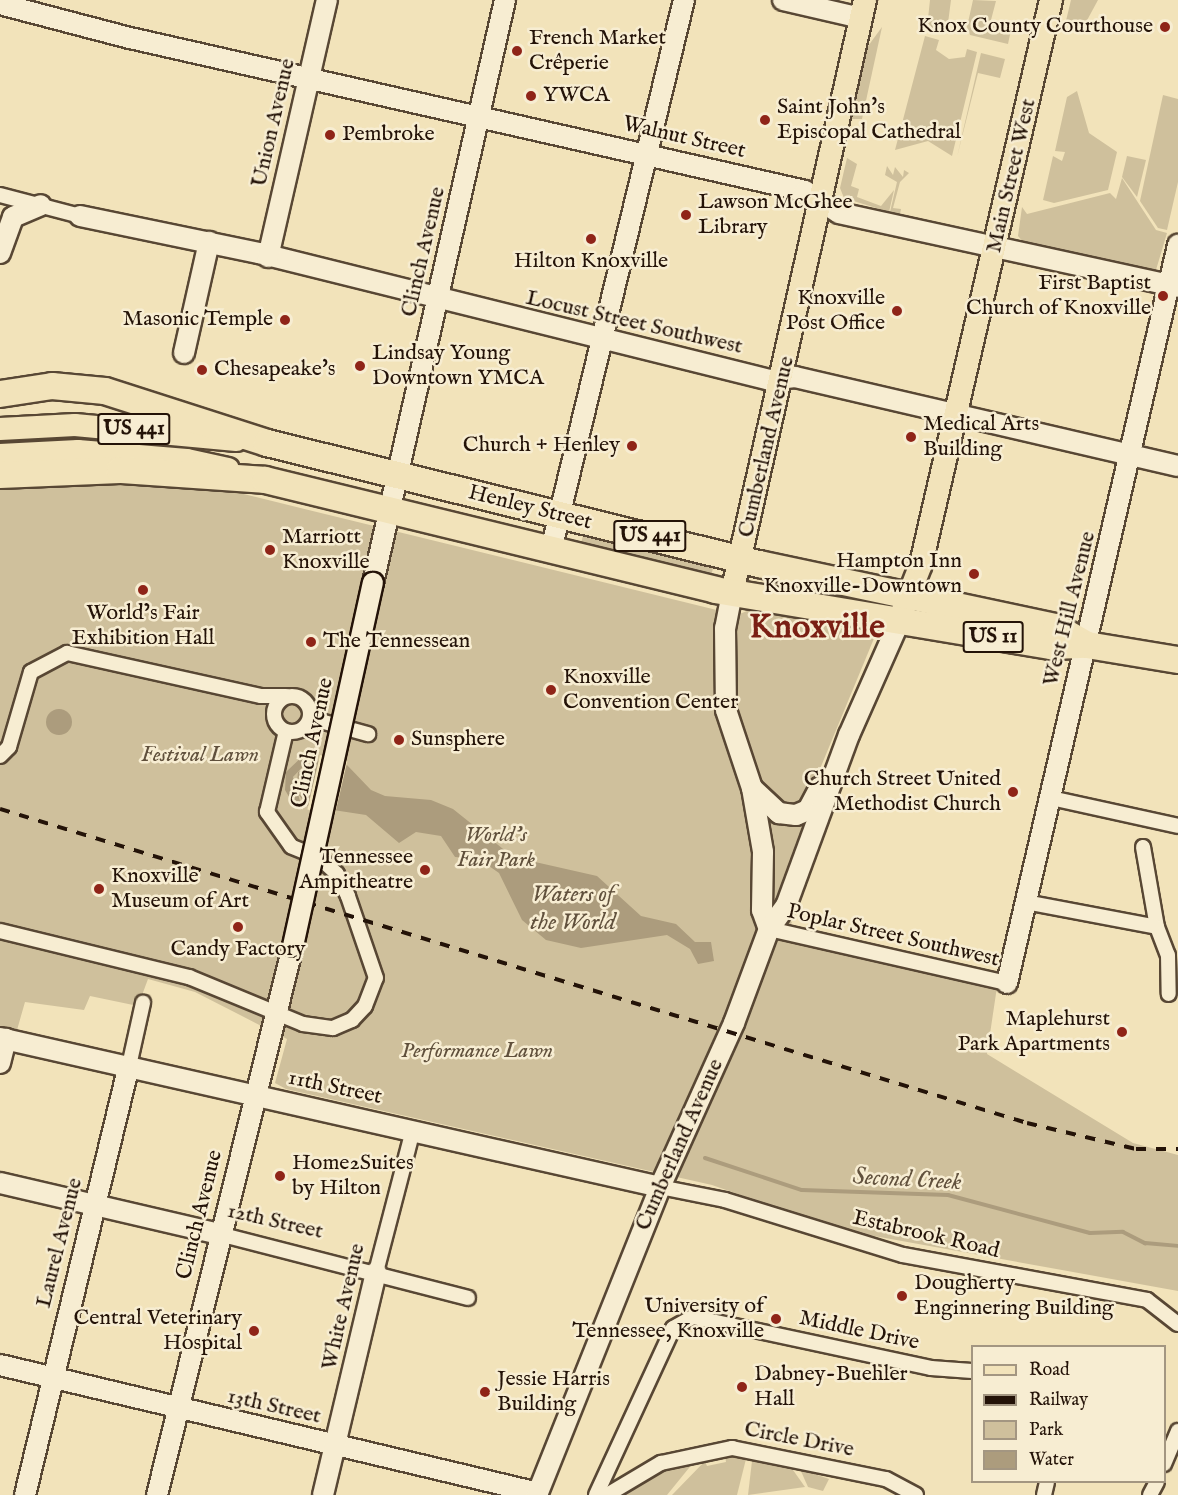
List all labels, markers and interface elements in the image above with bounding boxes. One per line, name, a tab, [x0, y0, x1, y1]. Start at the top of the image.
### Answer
place label: Knox County Courthouse	[917, 14, 1153, 40]
marker: Knox County Courthouse	[1158, 20, 1172, 34]
place label: French Market Crêperie	[529, 25, 666, 76]
marker: French Market Crêperie	[510, 44, 524, 58]
street label: Union Avenue	[246, 56, 302, 190]
place label: YWCA	[543, 83, 610, 109]
marker: YWCA	[524, 89, 538, 103]
place label: Saint John's Episcopal Cathedral	[777, 94, 961, 146]
street label: Main Street West	[981, 96, 1043, 256]
street label: Walnut Street	[620, 111, 748, 165]
marker: Saint John's Episcopal Cathedral	[758, 113, 772, 127]
place label: Pembroke	[342, 122, 435, 148]
marker: Pembroke	[323, 128, 337, 142]
street label: Clinch Avenue	[396, 184, 452, 320]
place label: Lawson McGhee Library	[698, 189, 853, 240]
marker: Lawson McGhee Library	[679, 208, 693, 222]
marker: Hilton Knoxville	[584, 232, 598, 246]
place label: Hilton Knoxville	[514, 249, 668, 275]
place label: First Baptist Church of Knoxville	[966, 270, 1151, 322]
street label: Locust Street Southwest	[523, 285, 745, 361]
place label: Knoxville Post Office	[786, 285, 885, 336]
marker: First Baptist Church of Knoxville	[1156, 289, 1170, 303]
marker: Knoxville Post Office	[890, 304, 904, 318]
place label: Masonic Temple	[122, 307, 273, 333]
marker: Masonic Temple	[278, 313, 292, 327]
place label: Lindsay Young Downtown YMCA	[372, 340, 544, 392]
street label: Cumberland Avenue	[733, 354, 801, 540]
place label: Chesapeake's	[214, 357, 336, 383]
marker: Lindsay Young Downtown YMCA	[353, 359, 367, 373]
marker: Chesapeake's	[195, 363, 209, 377]
road number: US 441	[96, 411, 172, 447]
place label: Medical Arts Building	[923, 411, 1039, 463]
marker: Medical Arts Building	[904, 430, 918, 444]
place label: Church + Henley	[463, 433, 620, 459]
marker: Church + Henley	[625, 439, 639, 453]
street label: Henley Street	[465, 480, 595, 536]
road number: US 441	[612, 518, 688, 554]
place label: Marriott Knoxville	[282, 524, 370, 576]
street label: West Hill Avenue	[1038, 529, 1102, 689]
marker: Marriott Knoxville	[263, 543, 277, 557]
place label: Hampton Inn Knoxville-Downtown	[763, 548, 962, 600]
marker: Hampton Inn Knoxville-Downtown	[967, 567, 981, 581]
marker: World’s Fair Exhibition Hall	[136, 583, 150, 597]
place label: World’s Fair Exhibition Hall	[71, 600, 215, 652]
district label: Knoxville	[749, 608, 885, 648]
road number: US 11	[962, 619, 1024, 655]
place label: The Tennessean	[323, 629, 470, 655]
marker: The Tennessean	[304, 635, 318, 649]
place label: Knoxville Convention Center	[563, 664, 738, 716]
street label: Clinch Avenue	[286, 675, 340, 811]
marker: Knoxville Convention Center	[544, 683, 558, 697]
place label: Sunsphere	[411, 727, 505, 753]
marker: Sunsphere	[392, 733, 406, 747]
park label: Festival Lawn	[141, 743, 259, 769]
place label: Church Street United Methodist Church	[804, 766, 1001, 818]
marker: Church Street United Methodist Church	[1006, 785, 1020, 799]
park label: World's Fair Park	[457, 822, 535, 873]
place label: Tennessee Ampitheatre	[299, 844, 413, 896]
place label: Knoxville Museum of Art	[111, 863, 249, 914]
marker: Tennessee Ampitheatre	[418, 863, 432, 877]
water label: Waters of the World	[530, 881, 616, 937]
marker: Knoxville Museum of Art	[92, 882, 106, 896]
street label: Poplar Street Southwest	[784, 899, 1002, 973]
marker: Candy Factory	[231, 920, 245, 934]
place label: Candy Factory	[171, 937, 305, 963]
place label: Maplehurst Park Apartments	[957, 1006, 1110, 1058]
marker: Maplehurst Park Apartments	[1115, 1025, 1129, 1039]
park label: Performance Lawn	[401, 1039, 553, 1065]
street label: Cumberland Avenue	[630, 1055, 730, 1235]
street label: 11th Street	[286, 1065, 384, 1111]
street label: Clinch Avenue	[171, 1148, 229, 1282]
place label: Home2Suites by Hilton	[292, 1150, 414, 1202]
water label: Second Creek	[852, 1163, 962, 1197]
marker: Home2Suites by Hilton	[273, 1169, 287, 1183]
street label: Laurel Avenue	[31, 1175, 89, 1311]
street label: 12th Street	[225, 1198, 325, 1246]
street label: Estabrook Road	[850, 1205, 1002, 1265]
street label: White Avenue	[317, 1241, 371, 1373]
place label: Dougherty Enginnering Building	[914, 1270, 1114, 1322]
marker: Dougherty Enginnering Building	[895, 1289, 909, 1303]
place label: University of Tennessee, Knoxville	[572, 1293, 764, 1344]
place label: Central Veterinary Hospital	[73, 1305, 242, 1356]
street label: Middle Drive	[797, 1305, 921, 1357]
marker: University of Tennessee, Knoxville	[769, 1312, 783, 1326]
marker: Central Veterinary Hospital	[247, 1324, 261, 1338]
legend	[971, 1345, 1166, 1483]
text: Road	[1029, 1359, 1070, 1382]
place label: Dabney-Buehler Hall	[754, 1361, 908, 1412]
place label: Jessie Harris Building	[497, 1366, 610, 1418]
marker: Dabney-Buehler Hall	[735, 1380, 749, 1394]
street label: 13th Street	[225, 1383, 323, 1431]
marker: Jessie Harris Building	[478, 1385, 492, 1399]
text: Railway	[1029, 1389, 1088, 1412]
street label: Circle Drive	[742, 1416, 856, 1464]
text: Park	[1029, 1419, 1063, 1442]
text: Water	[1029, 1449, 1074, 1472]

